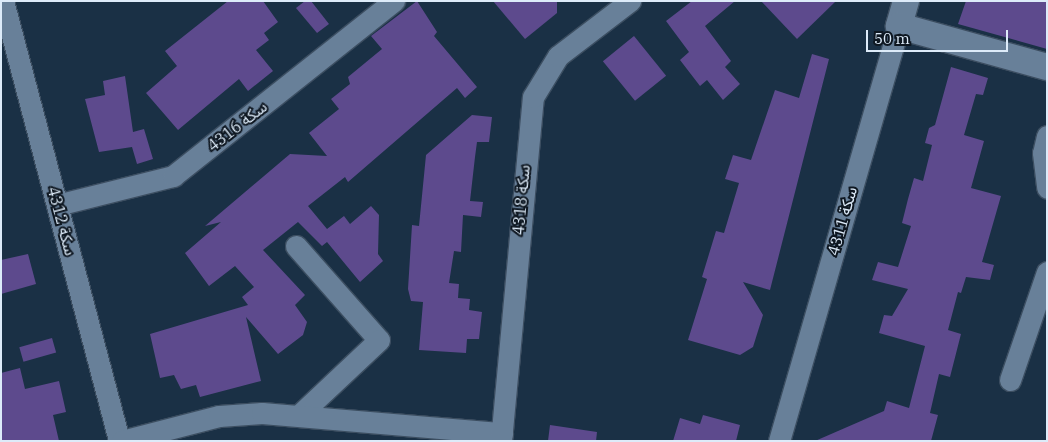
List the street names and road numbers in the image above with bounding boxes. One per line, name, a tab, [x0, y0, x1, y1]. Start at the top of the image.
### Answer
street label: سكة 4316	[203, 97, 271, 155]
street label: سكة 4318	[508, 164, 534, 236]
street label: سكة 4312	[44, 184, 80, 258]
street label: سكة 4311	[823, 184, 861, 258]

